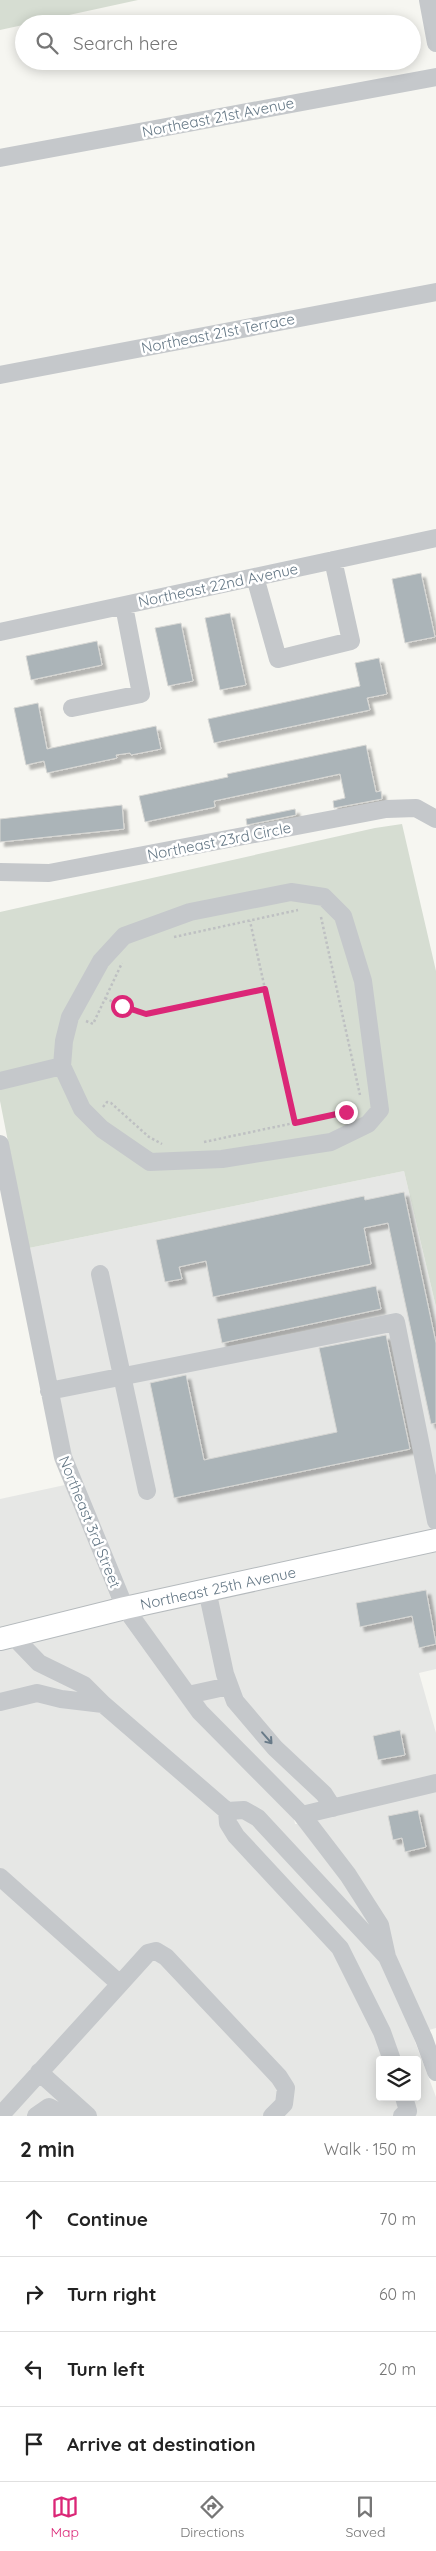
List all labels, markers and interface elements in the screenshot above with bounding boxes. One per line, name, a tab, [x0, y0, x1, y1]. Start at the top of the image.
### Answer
search box	[15, 15, 421, 70]
icon: search	[33, 29, 61, 57]
text: Search here	[73, 31, 178, 55]
street label: Northeast 21st Avenue	[140, 93, 296, 141]
street label: Northeast 21st Terrace	[140, 309, 296, 357]
street label: Northeast 22nd Avenue	[136, 559, 300, 611]
street label: Northeast 23rd Circle	[146, 818, 292, 864]
route start	[111, 995, 134, 1018]
route end	[335, 1101, 358, 1124]
street label: Northeast 3rd Street	[55, 1453, 125, 1591]
street label: Northeast 25th Avenue	[138, 1562, 298, 1614]
one-way arrow	[261, 1732, 273, 1745]
map controls	[376, 2056, 421, 2101]
button: layers	[376, 2056, 421, 2101]
text: 2 min	[20, 2136, 75, 2162]
text: Walk · 150 m	[324, 2139, 416, 2159]
icon: ahead	[20, 2205, 48, 2233]
text: Continue	[67, 2207, 148, 2231]
text: 70 m	[379, 2209, 416, 2229]
icon: right	[20, 2280, 48, 2308]
text: Turn right	[67, 2282, 156, 2306]
text: 60 m	[379, 2284, 416, 2304]
icon: left	[20, 2355, 48, 2383]
text: Turn left	[67, 2357, 145, 2381]
text: 20 m	[379, 2359, 416, 2379]
icon: arrive	[20, 2430, 48, 2458]
text: Arrive at destination	[67, 2432, 256, 2456]
tab: Map	[51, 2493, 79, 2541]
tab: Directions	[180, 2493, 244, 2541]
tab: Saved	[345, 2493, 385, 2541]

